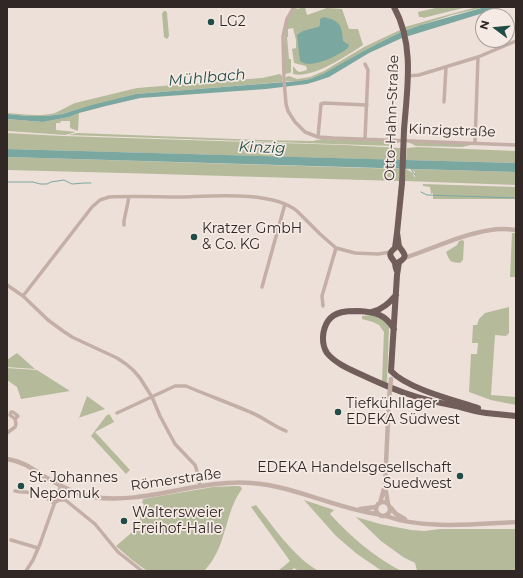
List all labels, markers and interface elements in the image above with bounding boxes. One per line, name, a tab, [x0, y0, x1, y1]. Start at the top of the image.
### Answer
north arrow	[475, 8, 515, 48]
place label: LG2	[219, 14, 246, 30]
marker: LG2	[206, 17, 216, 27]
text: N	[476, 19, 492, 31]
street label: Otto-Hahn-Straße	[381, 55, 403, 181]
water label: Mühlbach	[168, 66, 246, 90]
street label: Kinzigstraße	[408, 121, 496, 141]
water label: Kinzig	[238, 138, 286, 158]
place label: Kratzer GmbH & Co. KG	[202, 221, 302, 254]
marker: Kratzer GmbH & Co. KG	[189, 232, 199, 242]
place label: Tiefkühllager EDEKA Südwest	[346, 396, 460, 428]
marker: Tiefkühllager EDEKA Südwest	[333, 407, 343, 417]
place label: EDEKA Handelsgesellschaft Suedwest	[257, 460, 452, 492]
street label: Römerstraße	[130, 465, 222, 495]
place label: St. Johannes Nepomuk	[29, 470, 118, 502]
marker: EDEKA Handelsgesellschaft Suedwest	[455, 471, 465, 481]
marker: St. Johannes Nepomuk	[16, 481, 26, 491]
place label: Waltersweier Freihof-Halle	[132, 505, 223, 538]
marker: Waltersweier Freihof-Halle	[119, 516, 129, 526]

